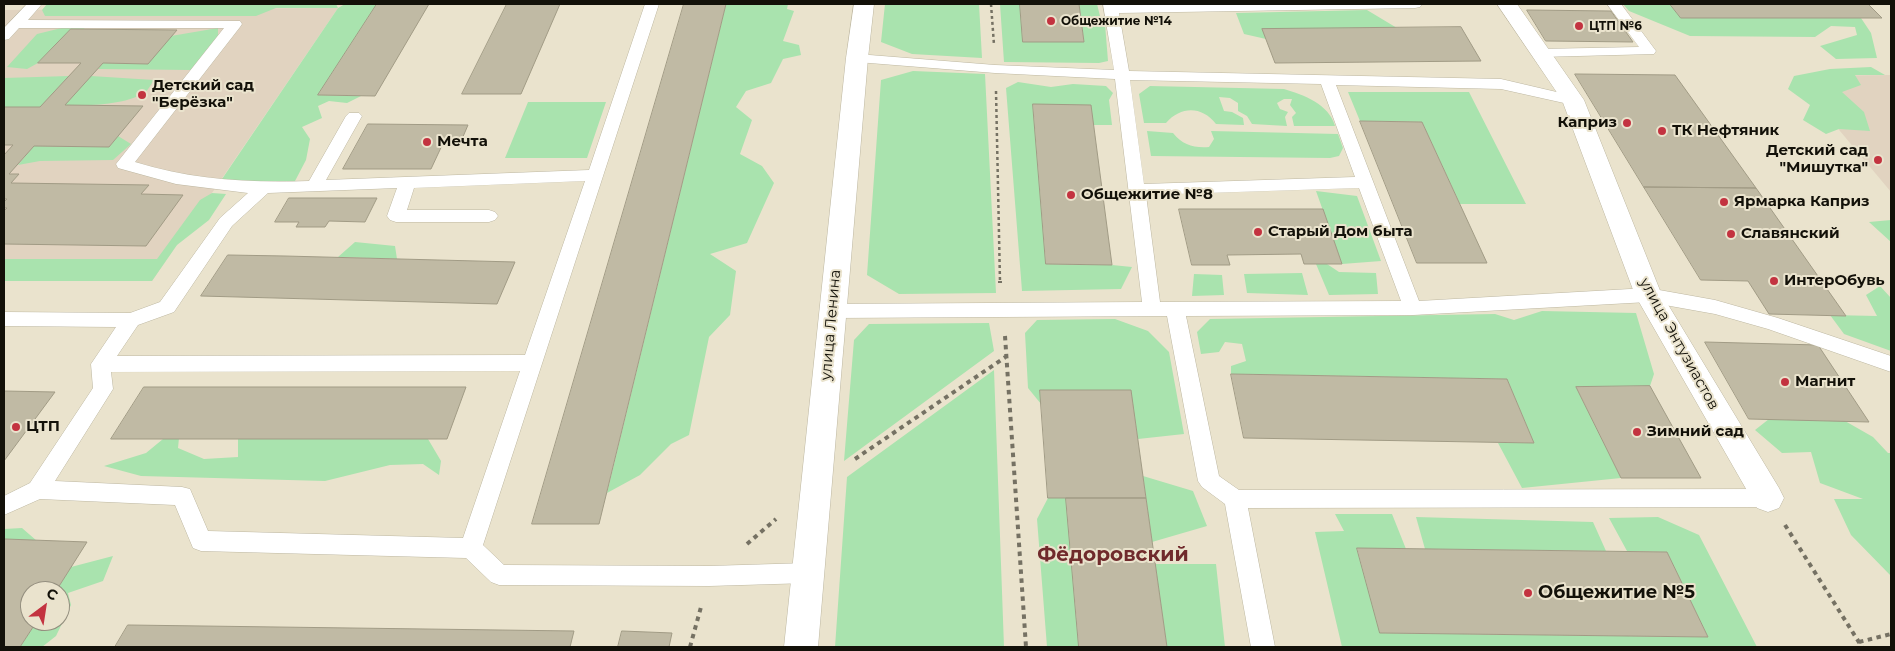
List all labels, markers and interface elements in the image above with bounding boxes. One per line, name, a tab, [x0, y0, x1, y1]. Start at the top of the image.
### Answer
place label: Общежитие №14	[1061, 14, 1172, 28]
marker: Общежитие №14	[1045, 15, 1057, 27]
place label: ЦТП №6	[1589, 19, 1642, 33]
marker: ЦТП №6	[1573, 20, 1585, 32]
place label: Детский сад "Берёзка"	[152, 77, 254, 112]
marker: Детский сад "Берёзка"	[136, 89, 148, 101]
place label: Каприз	[1557, 114, 1617, 132]
marker: Каприз	[1621, 117, 1633, 129]
place label: ТК Нефтяник	[1672, 122, 1779, 140]
marker: ТК Нефтяник	[1656, 125, 1668, 137]
place label: Мечта	[437, 133, 488, 151]
marker: Мечта	[421, 136, 433, 148]
place label: Детский сад "Мишутка"	[1766, 142, 1868, 177]
marker: Детский сад "Мишутка"	[1872, 154, 1884, 166]
place label: Общежитие №8	[1081, 186, 1213, 204]
marker: Общежитие №8	[1065, 189, 1077, 201]
place label: Ярмарка Каприз	[1734, 193, 1869, 211]
marker: Ярмарка Каприз	[1718, 196, 1730, 208]
place label: Старый Дом быта	[1268, 223, 1413, 241]
place label: Славянский	[1741, 225, 1840, 243]
marker: Старый Дом быта	[1252, 226, 1264, 238]
marker: Славянский	[1725, 228, 1737, 240]
street label: улица Ленина	[817, 269, 845, 381]
place label: ИнтерОбувь	[1784, 272, 1885, 290]
street label: улица Энтузиастов	[1635, 275, 1723, 413]
marker: ИнтерОбувь	[1768, 275, 1780, 287]
place label: Магнит	[1795, 373, 1855, 391]
marker: Магнит	[1779, 376, 1791, 388]
place label: ЦТП	[26, 418, 60, 436]
marker: ЦТП	[10, 421, 22, 433]
place label: Зимний сад	[1647, 423, 1744, 441]
marker: Зимний сад	[1631, 426, 1643, 438]
district label: Фёдоровский	[1037, 543, 1189, 567]
north arrow	[20, 581, 70, 631]
place label: Общежитие №5	[1538, 582, 1695, 604]
text: С	[43, 584, 61, 604]
marker: Общежитие №5	[1522, 587, 1534, 599]

